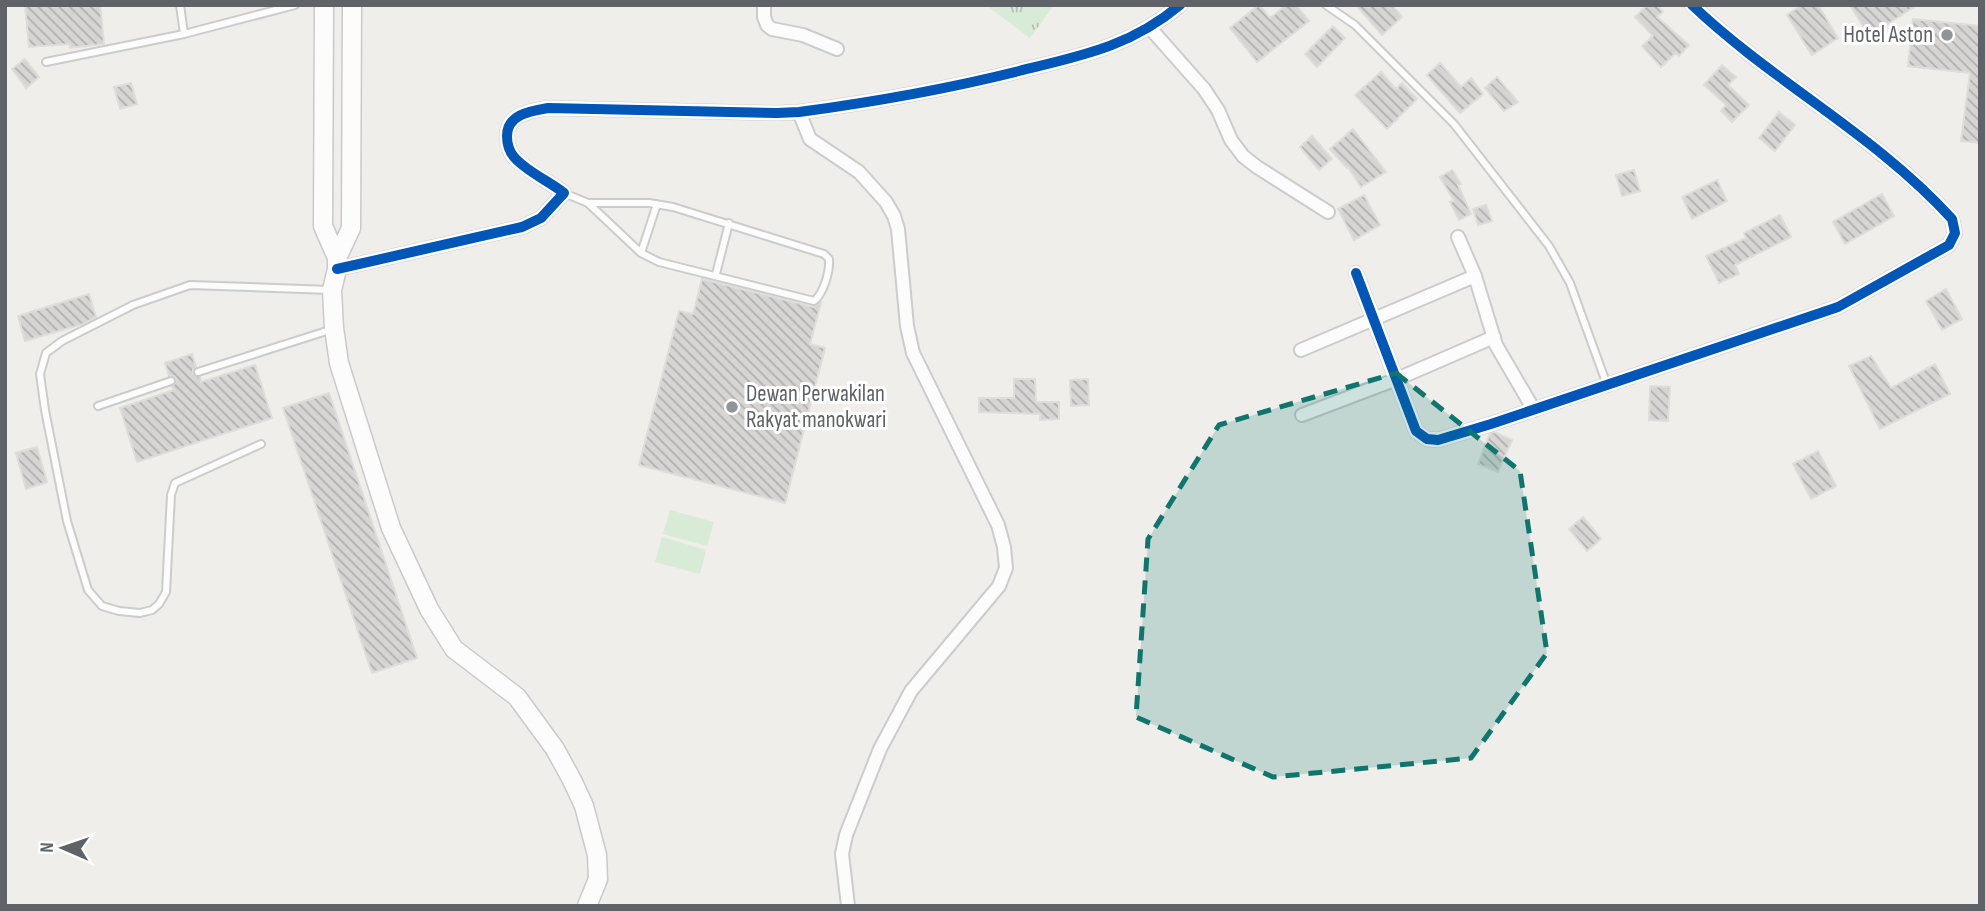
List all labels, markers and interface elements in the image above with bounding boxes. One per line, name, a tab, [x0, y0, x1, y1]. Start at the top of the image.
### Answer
place label: Hotel Aston	[1843, 21, 1933, 49]
marker: Hotel Aston	[1939, 27, 1955, 43]
place label: Dewan Perwakilan Rakyat manokwari	[746, 380, 886, 434]
marker: Dewan Perwakilan Rakyat manokwari	[724, 399, 740, 415]
north arrow	[28, 813, 98, 883]
text: N	[36, 842, 59, 853]

